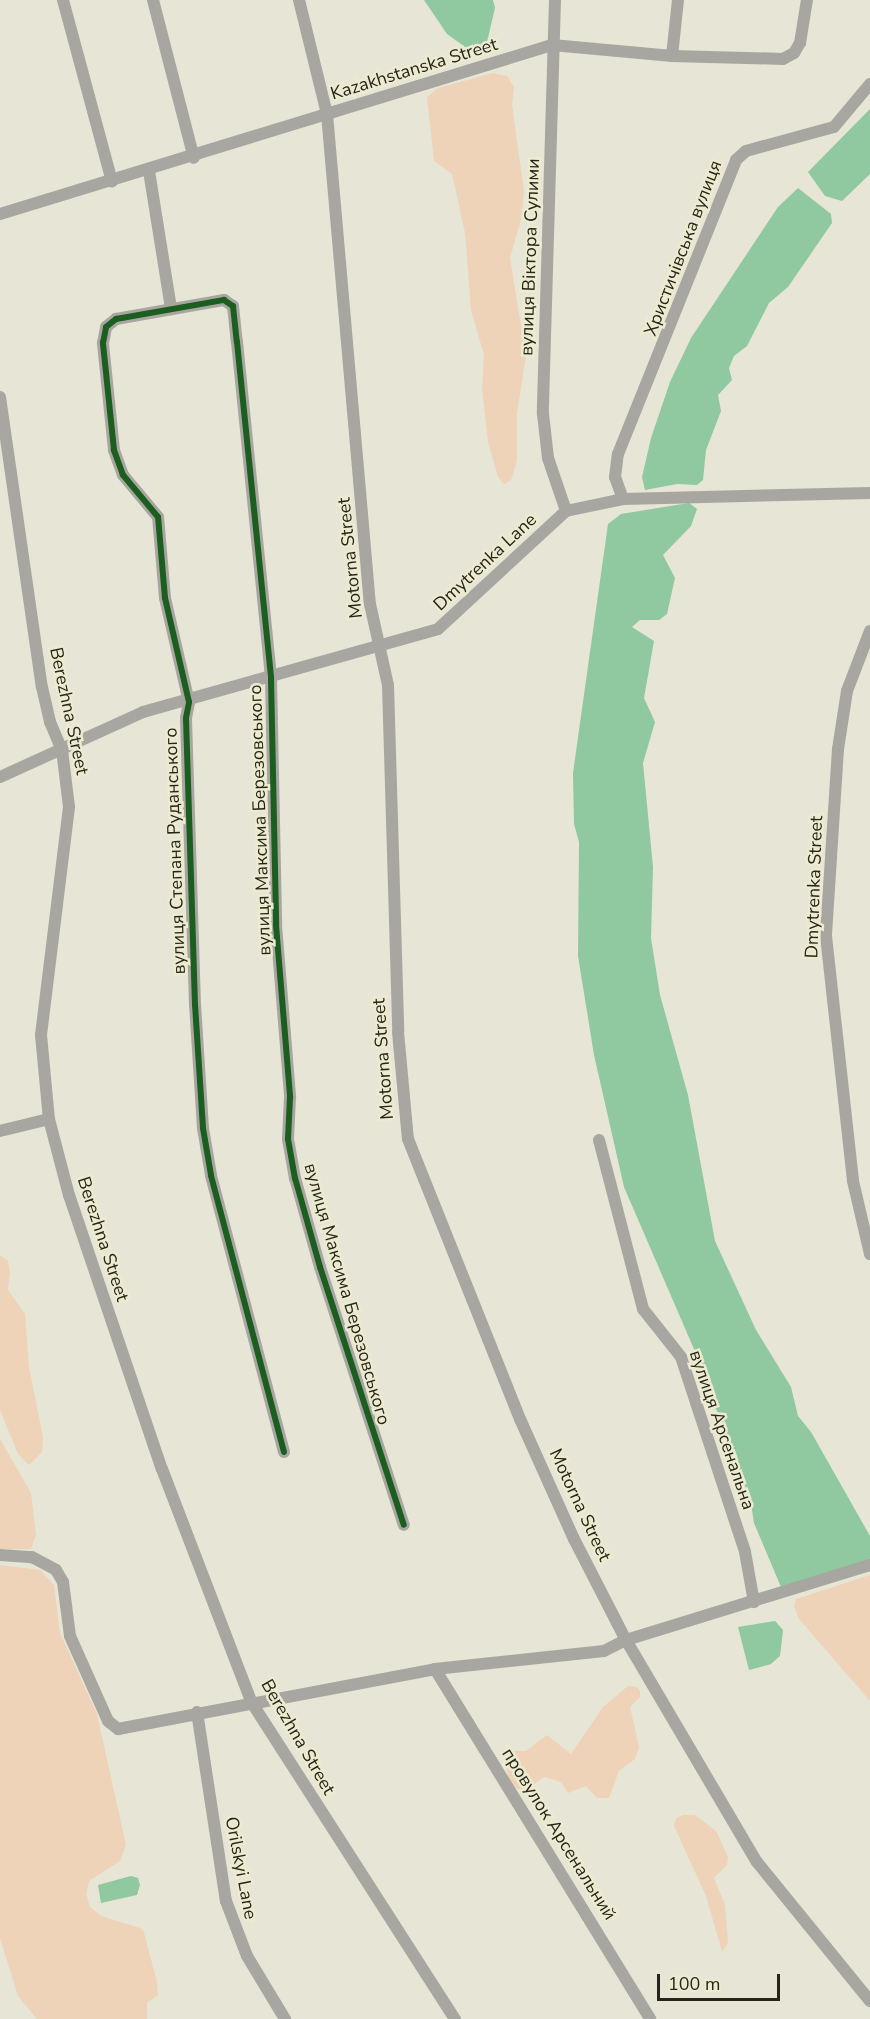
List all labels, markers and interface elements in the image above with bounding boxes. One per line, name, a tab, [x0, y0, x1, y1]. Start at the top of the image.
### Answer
street label: Kazakhstanska Street	[328, 33, 500, 105]
street label: Христичівська вулиця	[640, 157, 726, 339]
street label: вулиця Віктора Сулими	[516, 158, 544, 356]
street label: Motorna Street	[333, 496, 367, 620]
street label: Dmytrenka Lane	[429, 509, 541, 615]
street label: Berezhna Street	[45, 645, 93, 777]
street label: вулиця Максима Березовського	[244, 684, 276, 956]
street label: вулиця Степана Руданського	[160, 727, 190, 975]
street label: Dmytrenka Street	[801, 815, 827, 959]
street label: Motorna Street	[368, 998, 398, 1120]
street label: вулиця Максима Березовського	[299, 1161, 395, 1427]
street label: Berezhna Street	[73, 1174, 133, 1304]
street label: вулиця Арсенальна	[685, 1347, 759, 1513]
street label: Motorna Street	[545, 1445, 615, 1565]
street label: Berezhna Street	[256, 1675, 340, 1799]
street label: провулок Арсенальний	[497, 1744, 621, 1924]
street label: Orilskyi Lane	[220, 1815, 262, 1921]
scale bar	[660, 1962, 783, 2000]
text: 100 m	[668, 1972, 720, 1996]

